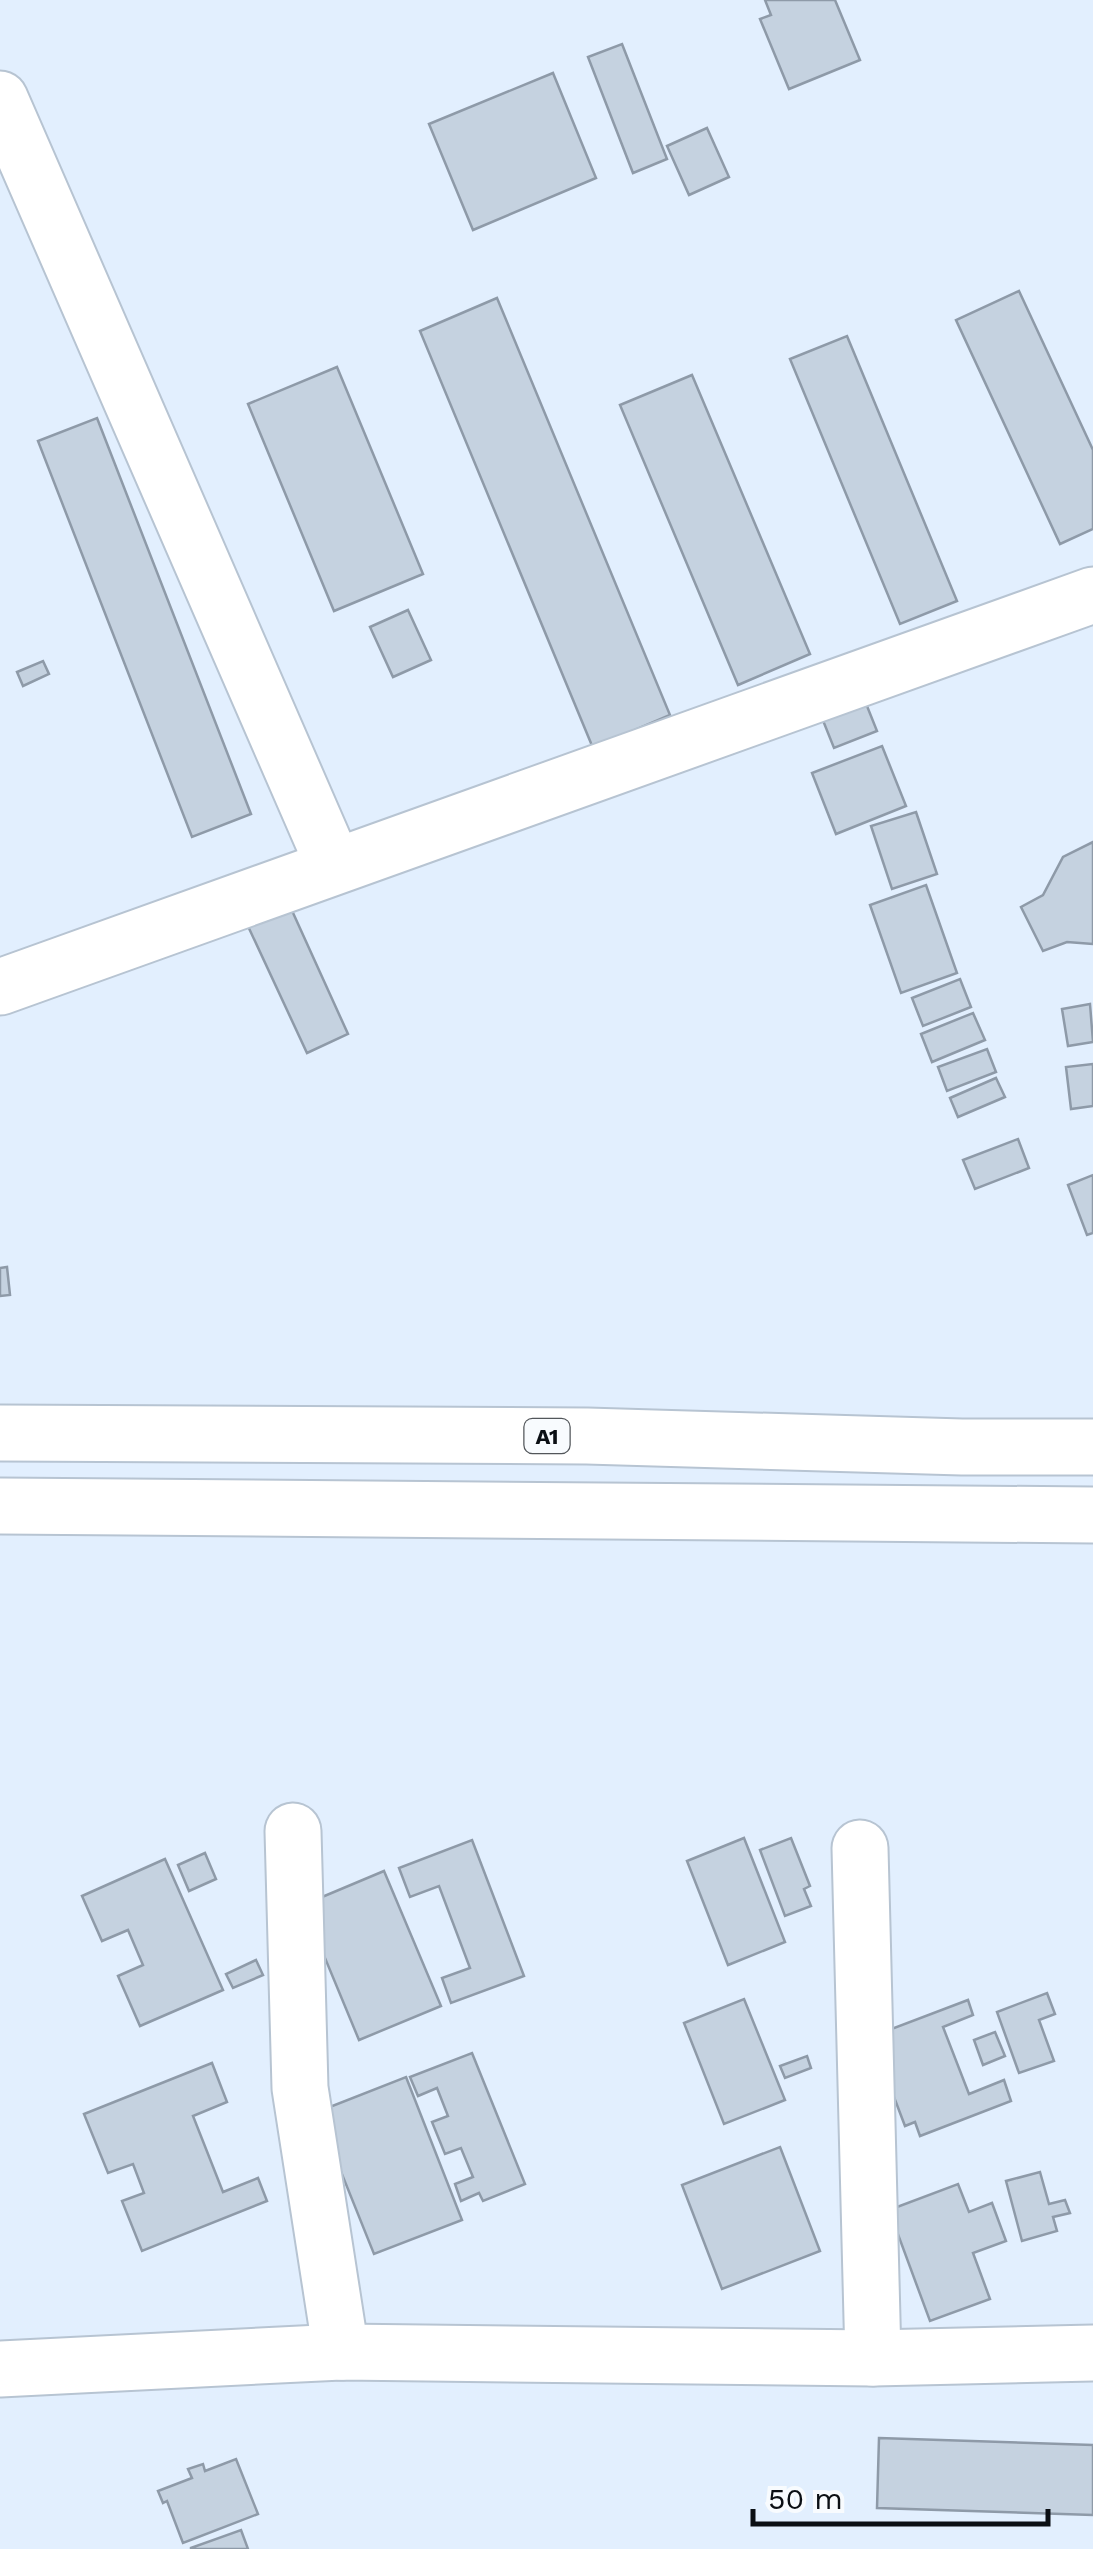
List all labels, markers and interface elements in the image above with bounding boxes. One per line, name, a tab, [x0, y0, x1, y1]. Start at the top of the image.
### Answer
road number: A1	[524, 1419, 570, 1453]
scale bar	[753, 2464, 1048, 2526]
text: 50 m	[768, 2481, 843, 2516]

